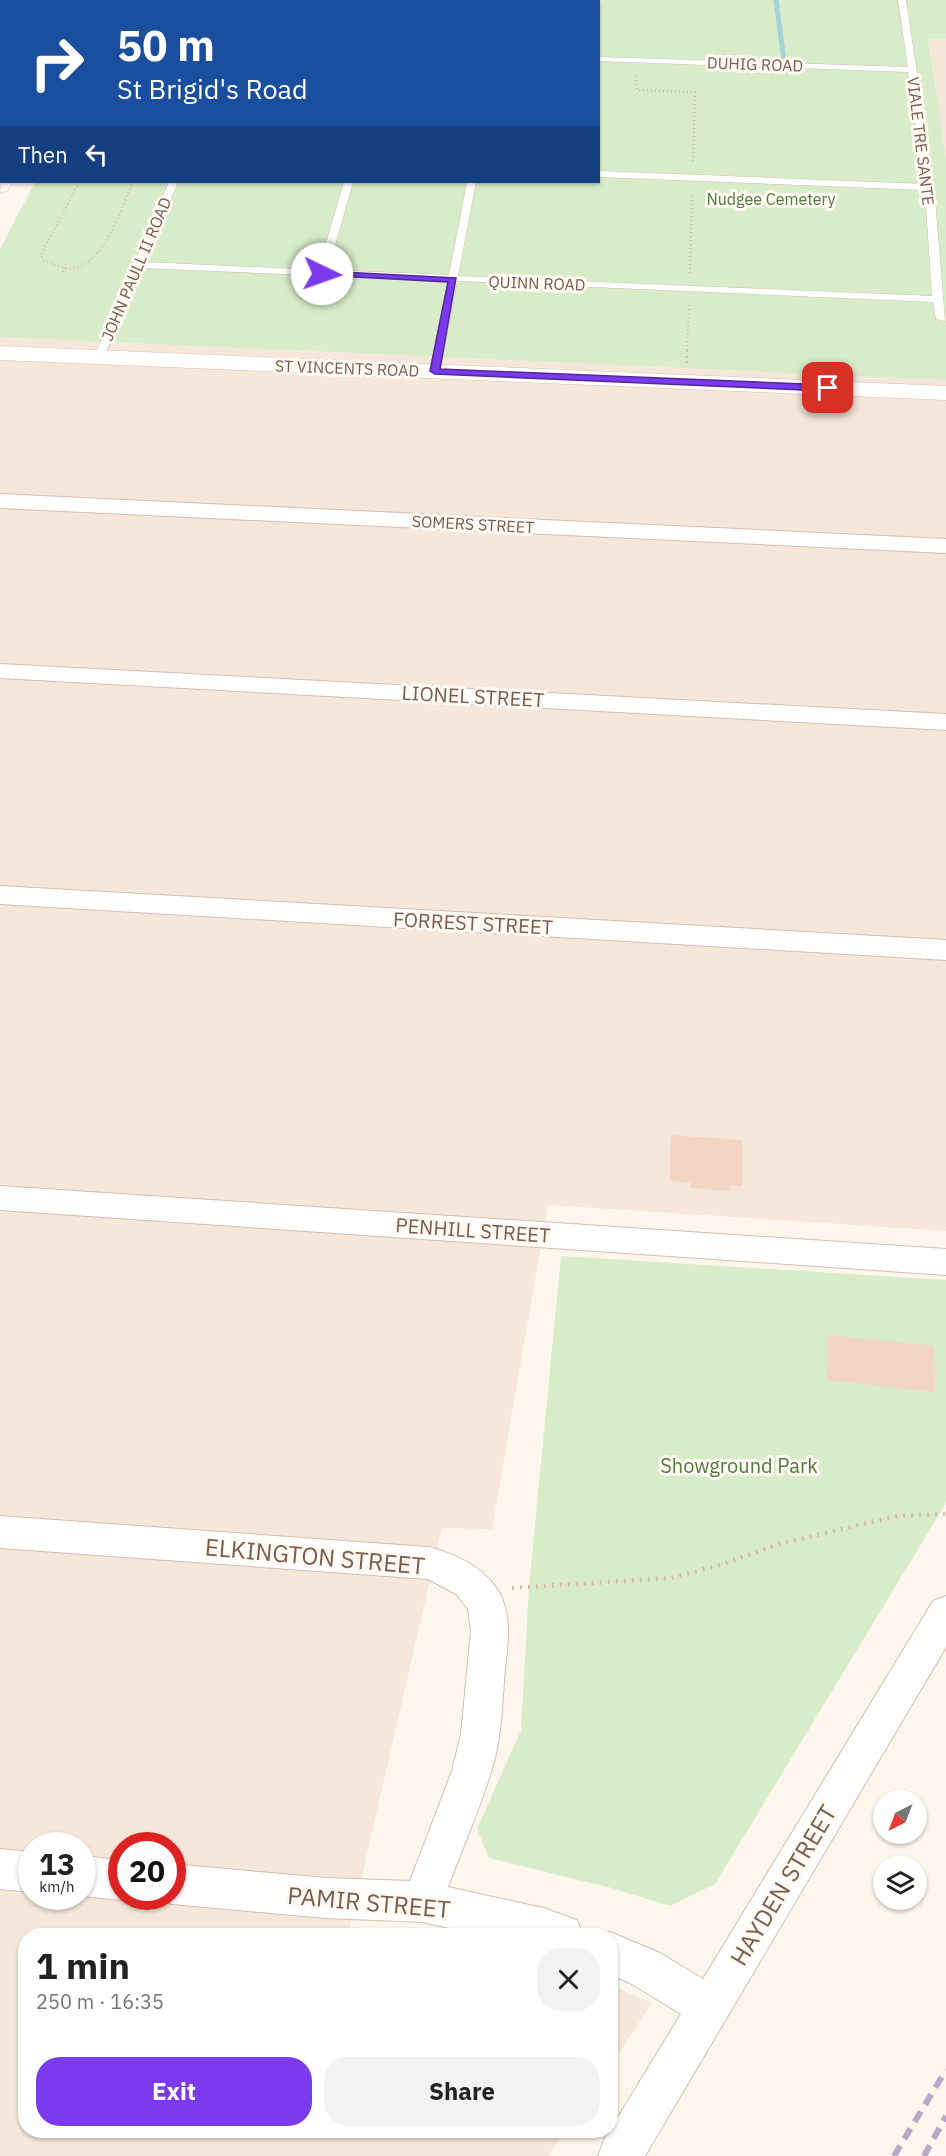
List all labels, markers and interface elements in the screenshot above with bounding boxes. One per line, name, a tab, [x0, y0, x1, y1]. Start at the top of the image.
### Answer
text: 50 m	[117, 18, 215, 73]
icon: right	[18, 24, 96, 102]
street label: DUHIG ROAD	[707, 52, 803, 76]
text: St Brigid's Road	[117, 71, 308, 106]
street label: VIALE TRE SANTE	[903, 76, 939, 206]
icon: left	[80, 138, 113, 171]
text: Then	[18, 140, 68, 169]
park label: Nudgee Cemetery	[706, 189, 836, 209]
street label: JOHN PAULL II ROAD	[97, 194, 175, 344]
position arrow	[290, 242, 354, 306]
street label: QUINN ROAD	[488, 271, 586, 295]
street label: ST VINCENTS ROAD	[275, 355, 419, 381]
pin	[802, 362, 853, 413]
icon: arrive	[811, 371, 844, 404]
street label: SOMERS STREET	[411, 511, 535, 537]
street label: LIONEL STREET	[401, 679, 545, 713]
street label: FORREST STREET	[392, 905, 554, 941]
street label: PENHILL STREET	[395, 1211, 551, 1249]
park label: Showground Park	[660, 1452, 818, 1479]
street label: ELKINGTON STREET	[204, 1530, 427, 1582]
north arrow	[873, 1790, 927, 1844]
map controls	[873, 1790, 927, 1910]
street label: HAYDEN STREET	[722, 1798, 844, 1971]
speed limit sign: 20	[108, 1832, 186, 1910]
text: 13	[39, 1844, 75, 1883]
button: layers	[873, 1856, 927, 1910]
text: km/h	[39, 1877, 75, 1896]
street label: PAMIR STREET	[286, 1879, 452, 1925]
text: 1 min	[36, 1942, 130, 1989]
button: close	[537, 1948, 600, 2011]
text: 250 m · 16:35	[36, 1988, 164, 2015]
button: Exit	[36, 2057, 312, 2126]
button: Share	[324, 2057, 600, 2126]

